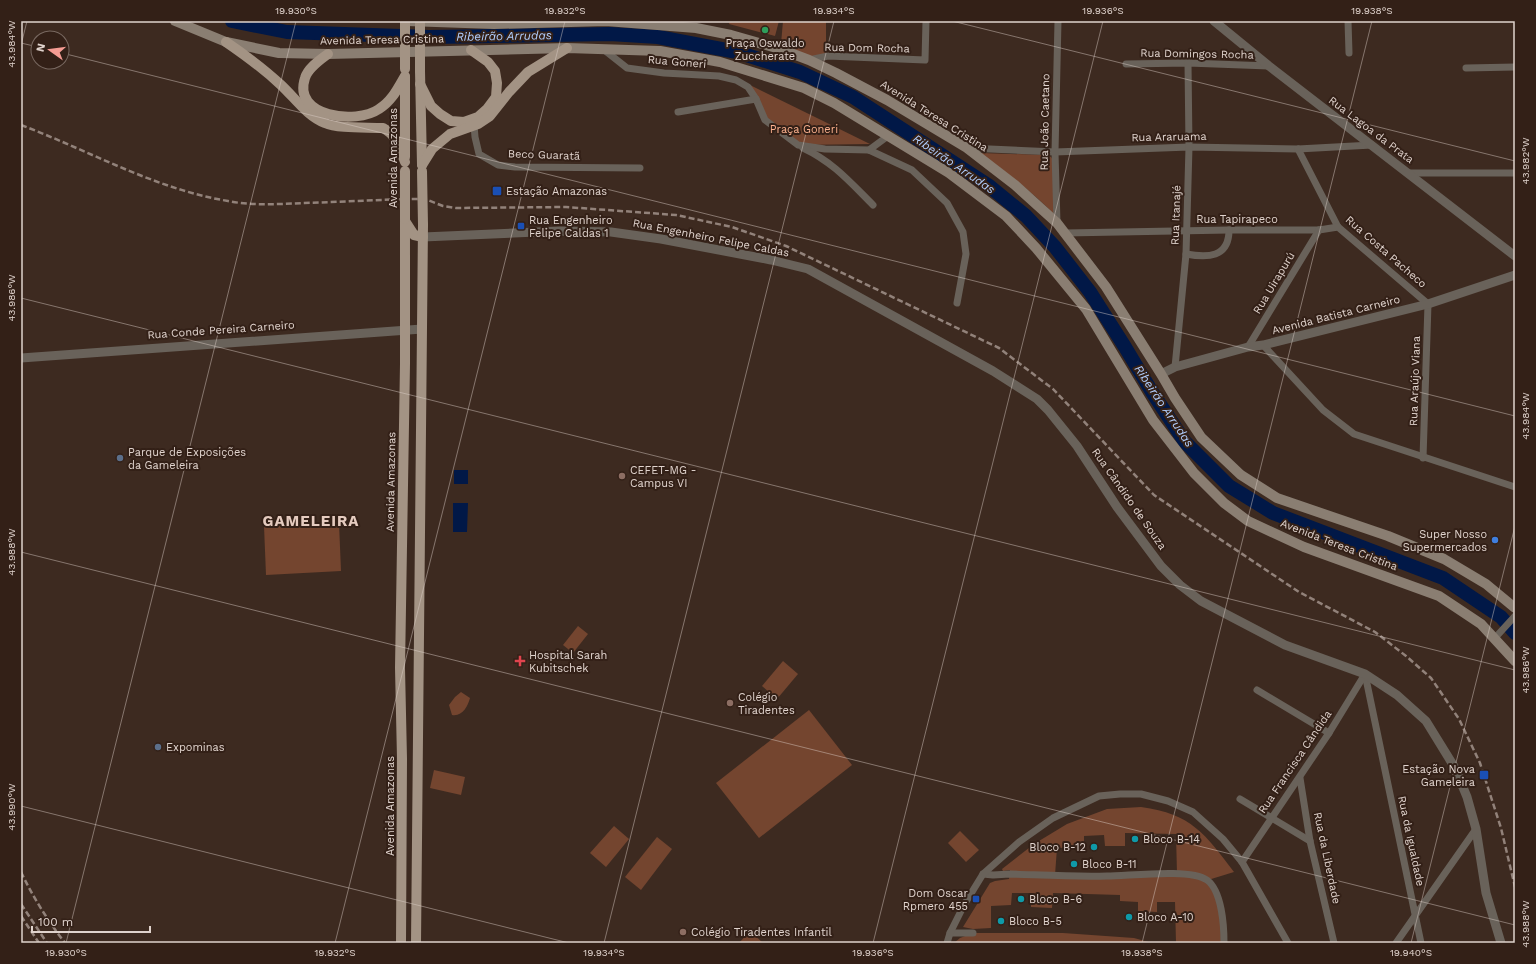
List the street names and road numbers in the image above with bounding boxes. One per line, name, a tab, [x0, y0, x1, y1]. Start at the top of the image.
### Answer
street label: Avenida Teresa Cristina	[320, 32, 444, 48]
street label: Rua Dom Rocha	[824, 41, 910, 55]
street label: Rua Domingos Rocha	[1140, 47, 1254, 61]
street label: Rua Goneri	[647, 53, 707, 71]
street label: Rua João Caetano	[1038, 73, 1052, 171]
street label: Avenida Teresa Cristina	[878, 78, 990, 154]
street label: Rua Lagoa da Prata	[1326, 94, 1416, 166]
street label: Avenida Amazonas	[387, 108, 400, 208]
street label: Rua Araruama	[1131, 130, 1207, 144]
street label: Beco Guaratã	[508, 147, 580, 163]
street label: Rua Itanajé	[1168, 185, 1184, 245]
street label: Rua Tapirapeco	[1196, 213, 1278, 226]
street label: Rua Costa Pacheco	[1343, 213, 1429, 291]
street label: Rua Engenheiro Felipe Caldas	[632, 216, 791, 260]
street label: Rua Uirapurú	[1250, 250, 1298, 316]
street label: Avenida Batista Carneiro	[1271, 293, 1401, 337]
street label: Rua Conde Pereira Carneiro	[147, 318, 295, 342]
street label: Rua Araújo Viana	[1407, 336, 1423, 426]
street label: Avenida Amazonas	[384, 432, 398, 532]
street label: Rua Cândido de Souza	[1089, 446, 1169, 552]
street label: Avenida Teresa Cristina	[1279, 517, 1399, 573]
street label: Rua Francisca Cândida	[1256, 708, 1334, 816]
street label: Avenida Amazonas	[384, 756, 397, 856]
street label: Rua da Igualdade	[1395, 795, 1427, 887]
street label: Rua da Liberdade	[1311, 811, 1343, 905]

